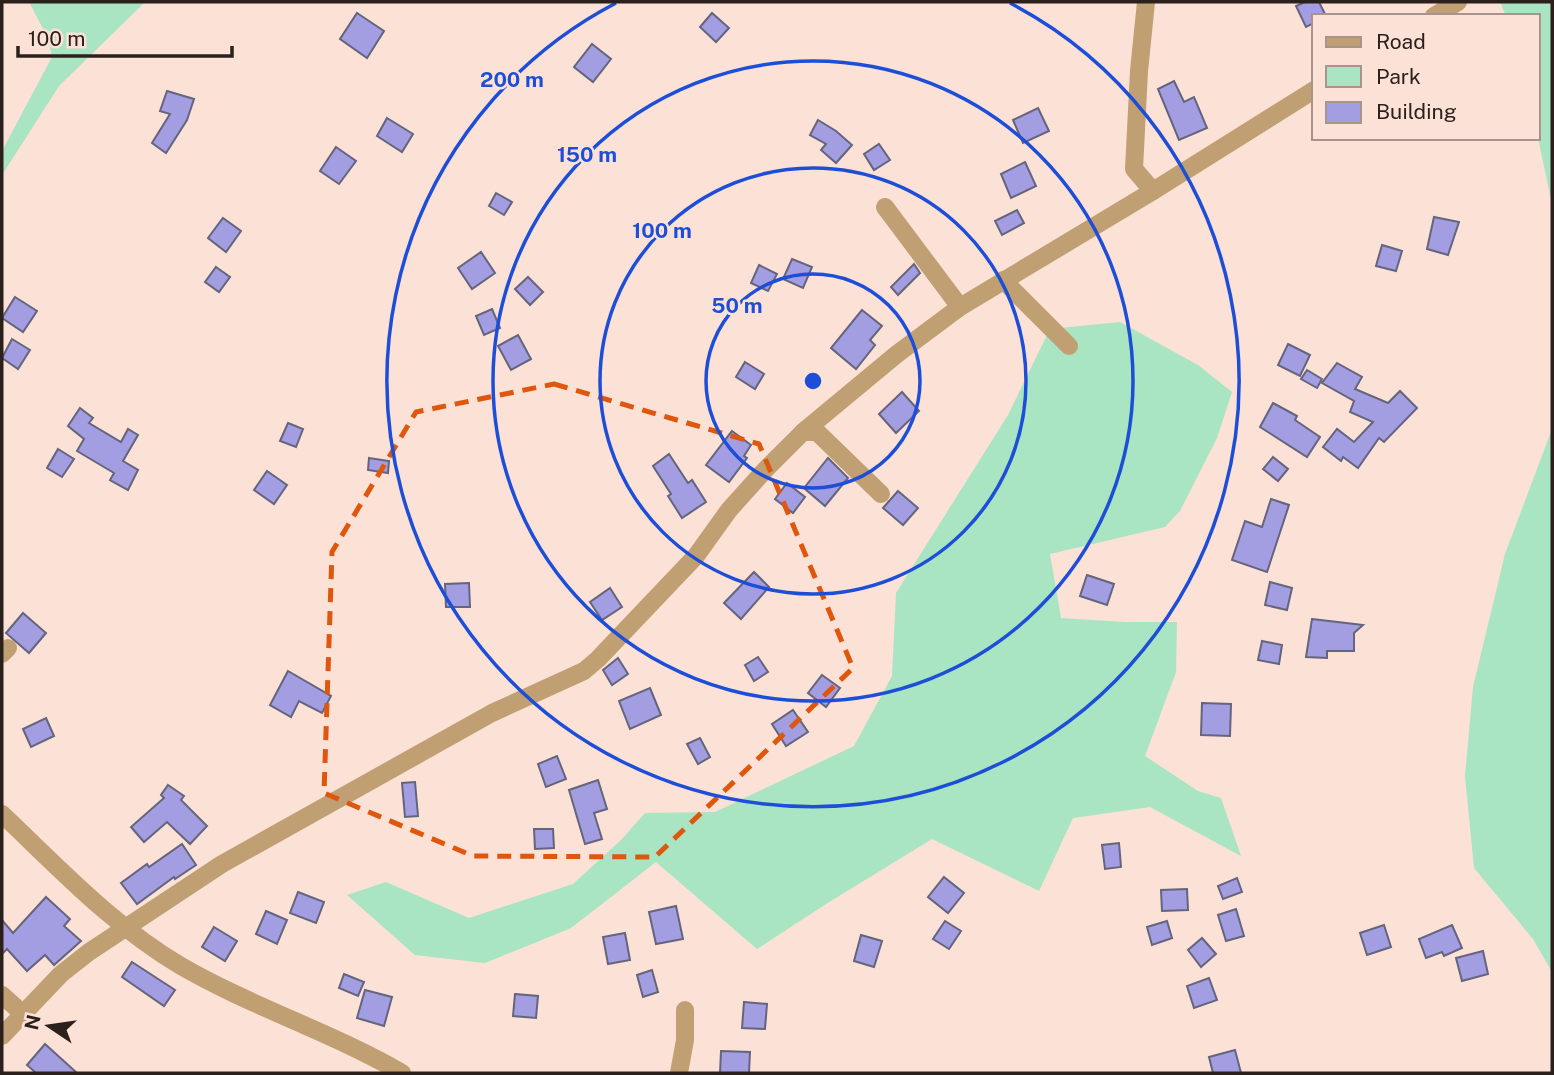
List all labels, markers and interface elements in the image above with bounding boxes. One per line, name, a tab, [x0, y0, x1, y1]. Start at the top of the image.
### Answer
scale bar	[18, 14, 231, 58]
legend	[1312, 14, 1540, 140]
text: 100 m	[28, 26, 85, 51]
text: Road	[1376, 29, 1426, 54]
text: Park	[1376, 64, 1421, 89]
text: 200 m	[480, 67, 544, 92]
text: Building	[1376, 99, 1457, 124]
text: 150 m	[557, 142, 617, 167]
text: 100 m	[632, 218, 692, 243]
text: 50 m	[711, 293, 763, 318]
centre of rings	[801, 369, 825, 393]
north arrow	[14, 991, 84, 1061]
text: N	[20, 1012, 45, 1032]

